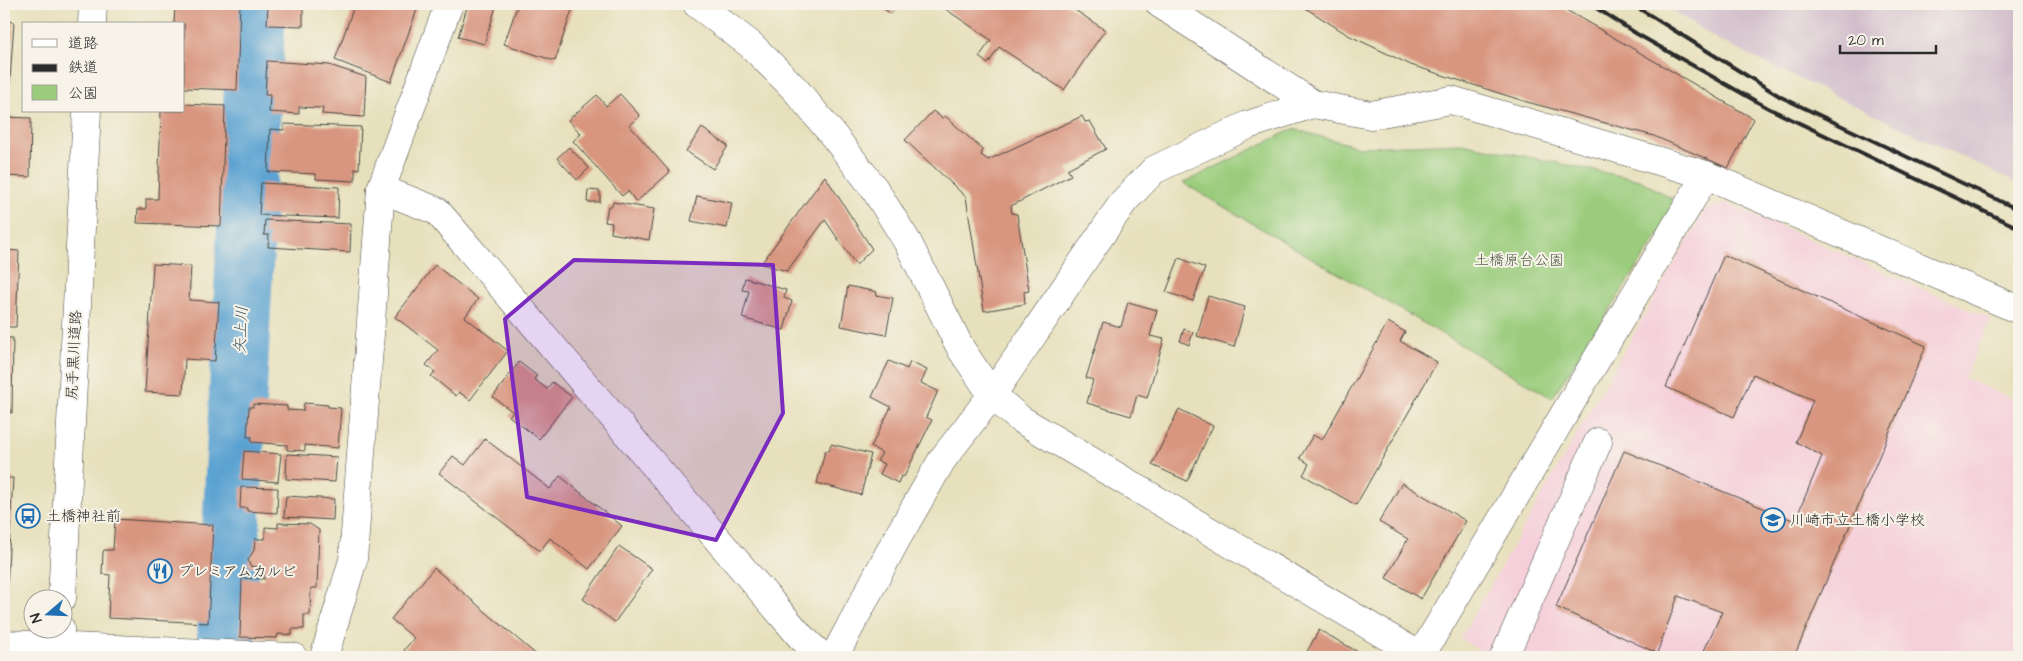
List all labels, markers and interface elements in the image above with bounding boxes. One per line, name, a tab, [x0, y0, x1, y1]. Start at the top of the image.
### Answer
legend	[22, 22, 185, 112]
scale bar	[1840, 22, 1937, 54]
text: 20 m	[1848, 30, 1884, 51]
text: 道路	[68, 33, 98, 54]
text: 鉄道	[68, 57, 98, 78]
text: 公園	[68, 83, 98, 104]
park label: 土橋原台公園	[1474, 250, 1564, 271]
water label: 矢上川	[229, 305, 253, 355]
street label: 尻手黒川道路	[61, 310, 87, 400]
bus stop icon: 土橋神社前	[15, 503, 41, 529]
place label: 土橋神社前	[46, 506, 121, 527]
school or university icon: 川崎市立土橋小学校	[1760, 507, 1786, 533]
place label: 川崎市立土橋小学校	[1790, 510, 1925, 531]
restaurant icon: プレミアムカルビ	[147, 558, 173, 584]
place label: プレミアムカルビ	[178, 561, 297, 582]
north arrow	[22, 588, 72, 638]
text: N	[26, 610, 48, 625]

